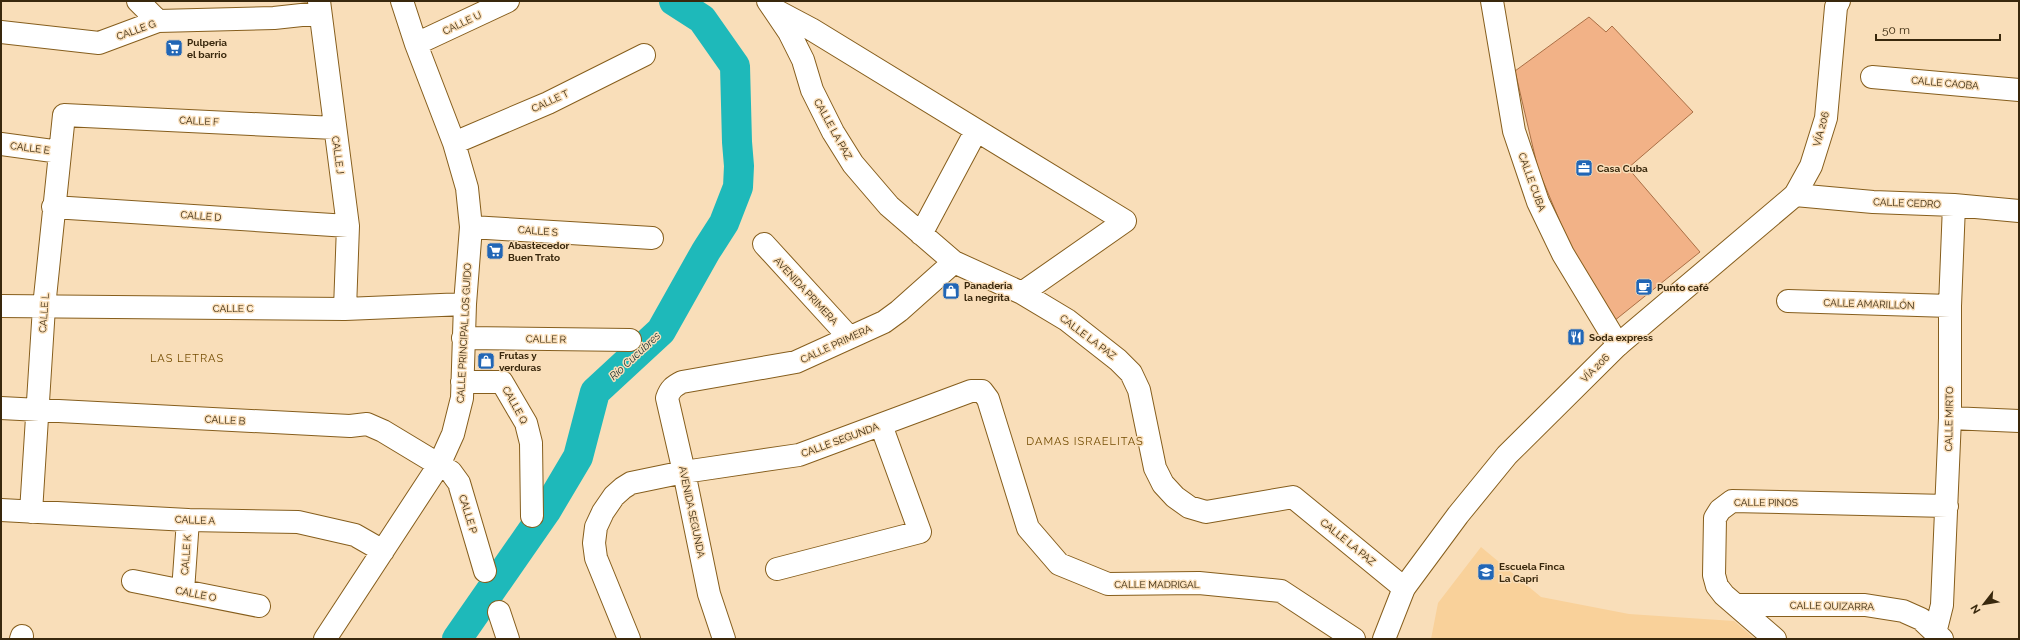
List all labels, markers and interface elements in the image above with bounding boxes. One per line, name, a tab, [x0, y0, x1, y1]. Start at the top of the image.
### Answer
street label: CALLE U	[441, 9, 483, 37]
scale bar	[1876, 16, 2000, 42]
street label: CALLE G	[115, 18, 157, 42]
text: 50 m	[1882, 23, 1910, 37]
place label: Pulperia el barrio	[187, 37, 227, 60]
supermarket icon: Pulperia el barrio	[164, 38, 184, 58]
street label: CALLE CAOBA	[1911, 75, 1980, 91]
street label: CALLE T	[530, 88, 570, 114]
street label: CALLE LA PAZ	[812, 97, 854, 161]
street label: VÍA 206	[1811, 110, 1831, 148]
street label: CALLE F	[179, 114, 219, 128]
street label: CALLE J	[330, 135, 346, 175]
street label: CALLE E	[10, 140, 50, 156]
street label: CALLE CUBA	[1516, 151, 1548, 213]
office icon: Casa Cuba	[1574, 158, 1594, 178]
place label: Casa Cuba	[1597, 163, 1648, 174]
street label: CALLE CEDRO	[1873, 196, 1942, 210]
street label: CALLE D	[180, 209, 222, 223]
street label: CALLE S	[518, 224, 558, 238]
place label: Abastecedor Buen Trato	[508, 240, 570, 263]
supermarket icon: Abastecedor Buen Trato	[485, 241, 505, 261]
street label: AVENIDA PRIMERA	[772, 255, 840, 327]
street label: CALLE PRINCIPAL LOS GUIDO	[455, 262, 473, 403]
cafe icon: Punto café	[1634, 277, 1654, 297]
place label: Panaderia la negrita	[964, 280, 1013, 303]
shop icon: Panaderia la negrita	[941, 281, 961, 301]
place label: Punto café	[1657, 282, 1709, 293]
street label: CALLE L	[37, 293, 51, 333]
street label: CALLE AMARILLÓN	[1823, 297, 1915, 311]
street label: CALLE C	[213, 303, 253, 314]
street label: CALLE LA PAZ	[1058, 312, 1118, 362]
street label: CALLE PRIMERA	[799, 323, 874, 365]
restaurant icon: Soda express	[1566, 327, 1586, 347]
water label: Río Cucubres	[607, 329, 663, 383]
place label: Soda express	[1589, 332, 1653, 343]
street label: CALLE R	[526, 333, 567, 345]
place label: Frutas y verduras	[499, 350, 541, 373]
shop icon: Frutas y verduras	[476, 351, 496, 371]
district label: LAS LETRAS	[150, 352, 224, 365]
street label: VÍA 206	[1579, 352, 1611, 384]
street label: CALLE Q	[500, 384, 530, 426]
street label: CALLE MIRTO	[1943, 386, 1955, 452]
street label: CALLE B	[204, 413, 246, 427]
street label: CALLE SEGUNDA	[800, 421, 881, 459]
district label: DAMAS ISRAELITAS	[1026, 435, 1144, 448]
street label: AVENIDA SEGUNDA	[677, 465, 707, 559]
street label: CALLE P	[457, 493, 479, 535]
street label: CALLE PINOS	[1734, 497, 1798, 508]
street label: CALLE A	[175, 514, 216, 526]
street label: CALLE LA PAZ	[1318, 517, 1378, 567]
street label: CALLE K	[179, 534, 193, 575]
place label: Escuela Finca La Capri	[1499, 561, 1565, 584]
school or university icon: Escuela Finca La Capri	[1476, 562, 1496, 582]
street label: CALLE MADRIGAL	[1114, 579, 1200, 590]
north arrow	[1964, 584, 2004, 624]
street label: CALLE O	[175, 585, 218, 603]
street label: CALLE QUIZARRA	[1790, 600, 1874, 612]
text: N	[1968, 602, 1984, 616]

